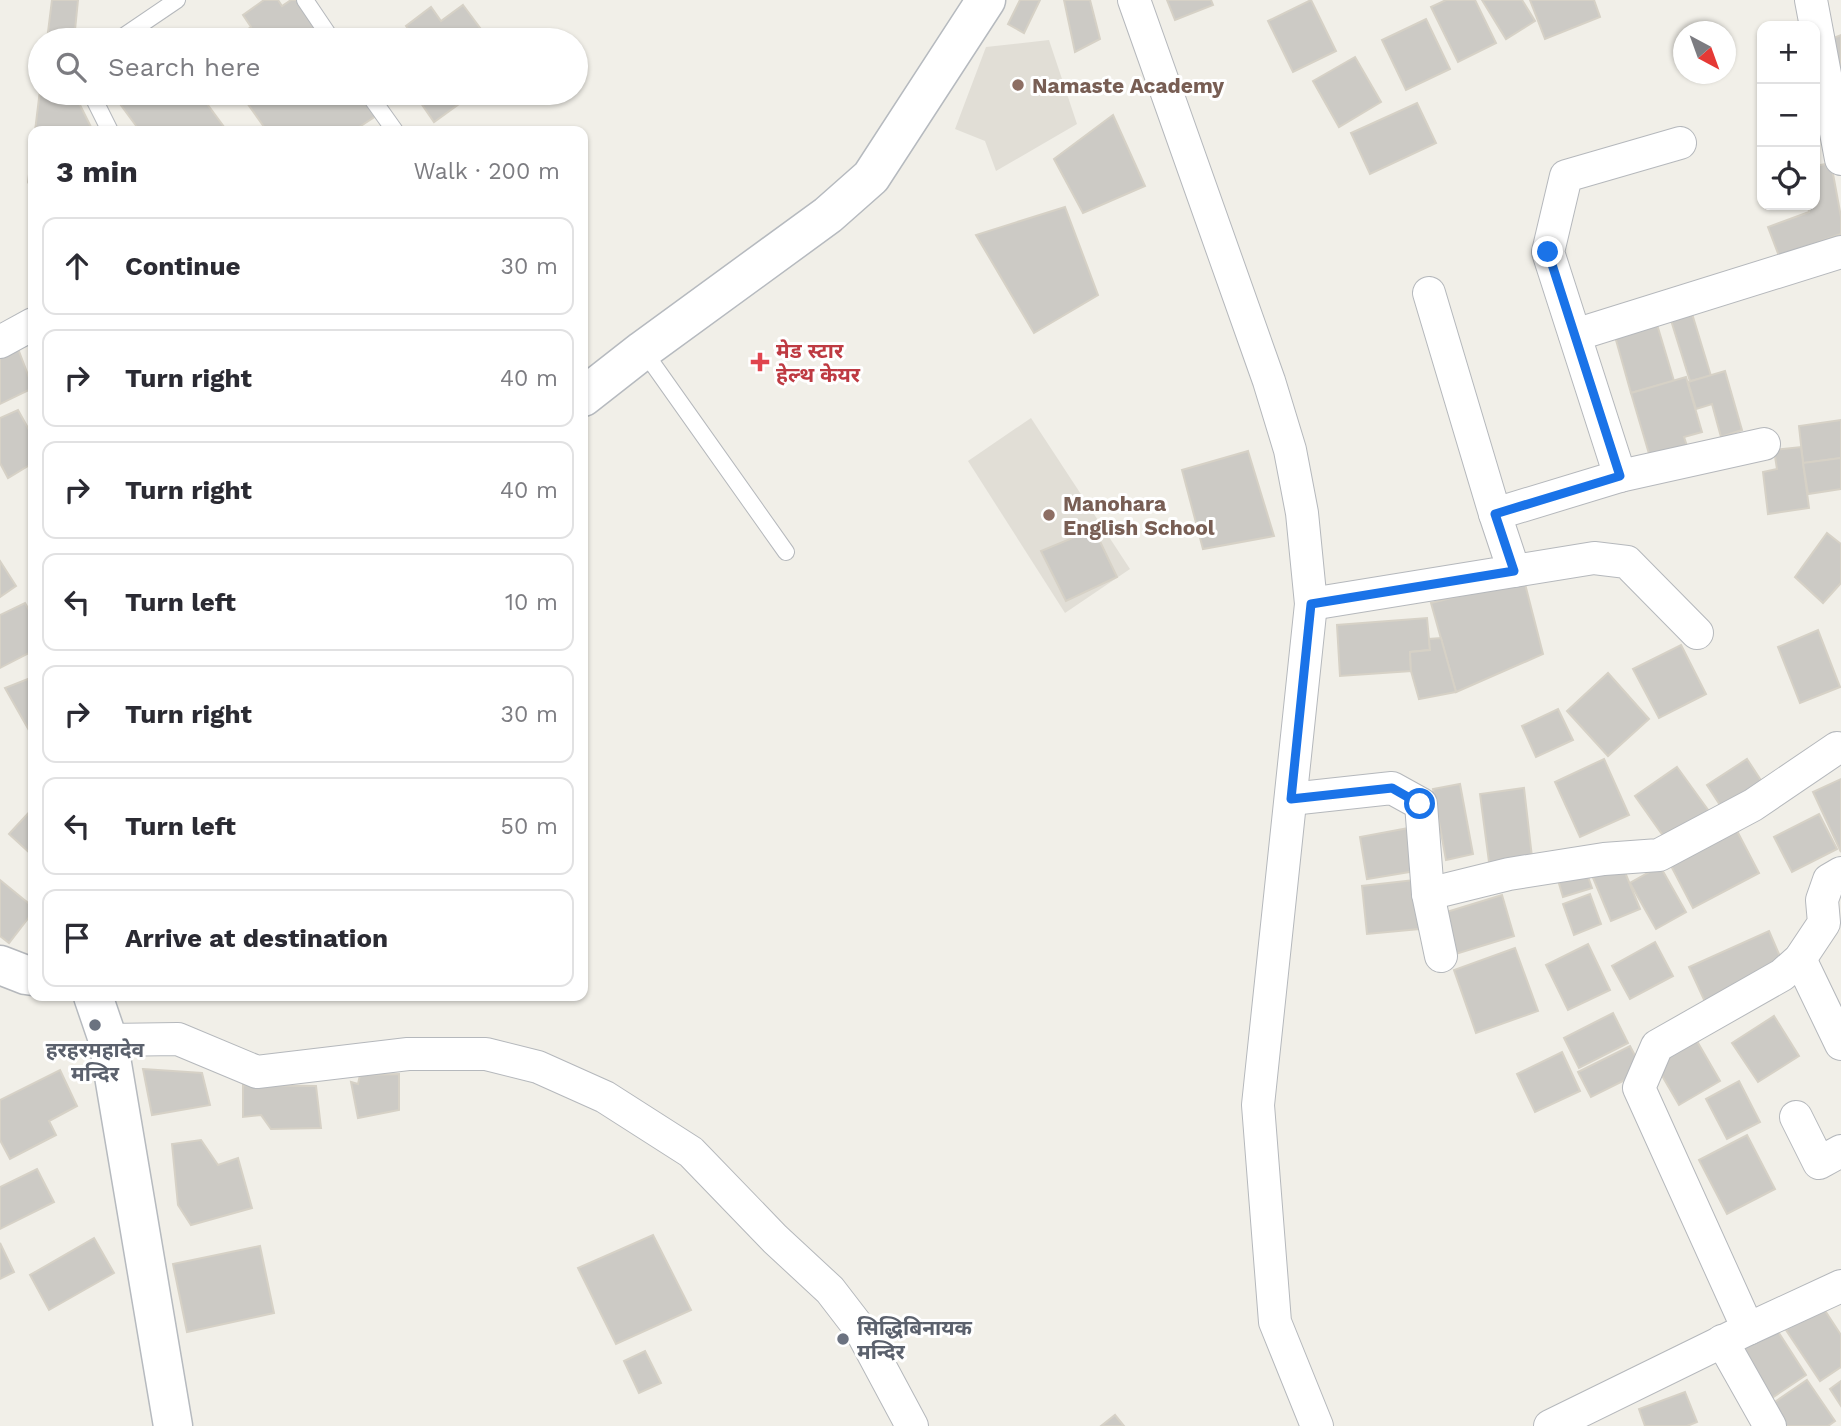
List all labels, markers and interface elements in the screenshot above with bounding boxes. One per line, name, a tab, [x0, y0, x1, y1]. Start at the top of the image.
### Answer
north arrow	[1673, 21, 1736, 84]
map controls	[1757, 21, 1820, 210]
button: +	[1757, 21, 1820, 84]
search box	[28, 28, 588, 105]
icon: search	[52, 48, 90, 86]
text: Search here	[108, 52, 260, 82]
place label: Namaste Academy	[1032, 73, 1224, 98]
marker: Namaste Academy	[1010, 77, 1026, 93]
button: −	[1757, 84, 1820, 147]
button: locate	[1757, 147, 1820, 210]
text: 3 min	[56, 154, 138, 189]
text: Walk · 200 m	[414, 158, 560, 185]
route end	[1532, 236, 1563, 267]
icon: ahead	[58, 247, 96, 285]
text: Continue	[125, 251, 241, 281]
text: 30 m	[501, 253, 558, 280]
place label: मेड स्टार हेल्थ केयर	[776, 338, 861, 387]
marker: मेड स्टार हेल्थ केयर	[750, 352, 770, 372]
icon: right	[58, 359, 96, 397]
text: Turn right	[125, 363, 252, 393]
text: 40 m	[500, 365, 558, 392]
icon: right	[58, 471, 96, 509]
text: Turn right	[125, 475, 252, 505]
text: 40 m	[500, 477, 558, 504]
place label: Manohara English School	[1063, 491, 1215, 540]
marker: Manohara English School	[1041, 507, 1057, 523]
icon: left	[58, 583, 96, 621]
text: Turn left	[125, 587, 236, 617]
text: 10 m	[505, 589, 558, 616]
icon: right	[58, 695, 96, 733]
text: Turn right	[125, 699, 252, 729]
text: 30 m	[501, 701, 558, 728]
route start	[1404, 788, 1435, 819]
icon: left	[58, 807, 96, 845]
text: Turn left	[125, 811, 236, 841]
text: 50 m	[501, 813, 558, 840]
icon: arrive	[58, 919, 96, 957]
text: Arrive at destination	[125, 923, 388, 953]
marker: हरहरमहादेव मन्दिर	[87, 1017, 103, 1033]
place label: हरहरमहादेव मन्दिर	[46, 1037, 145, 1086]
place label: सिद्धिबिनायक मन्दिर	[857, 1315, 973, 1364]
marker: सिद्धिबिनायक मन्दिर	[835, 1331, 851, 1347]

